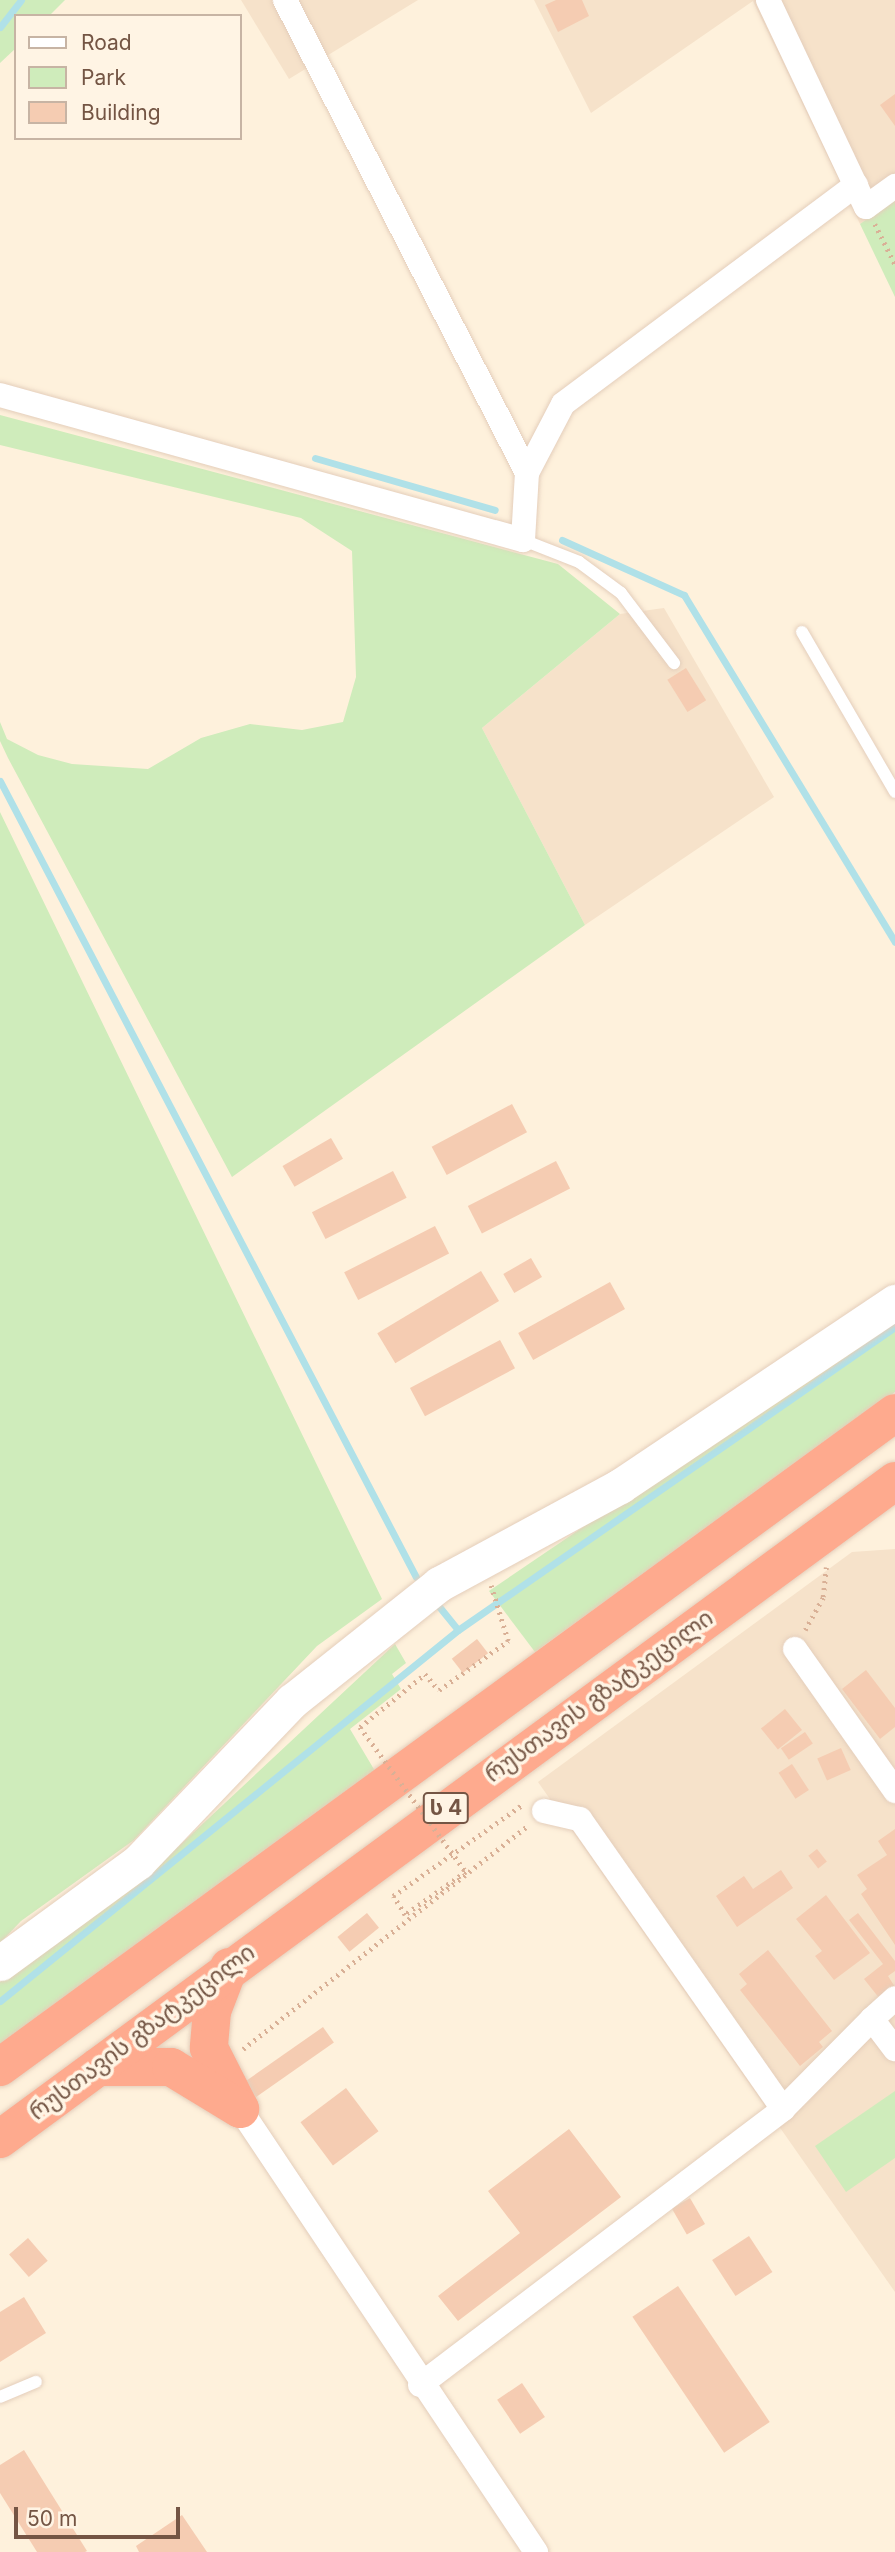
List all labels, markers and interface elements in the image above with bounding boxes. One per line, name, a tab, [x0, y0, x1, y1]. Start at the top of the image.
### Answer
legend	[14, 14, 242, 140]
text: Road	[81, 30, 132, 55]
text: Park	[81, 65, 126, 90]
text: Building	[81, 100, 161, 125]
street label: რუსთავის გზატკეცილი	[480, 1604, 718, 1788]
road number: ს 4	[422, 1790, 471, 1826]
street label: რუსთავის გზატკეცილი	[24, 1938, 260, 2126]
scale bar	[18, 2492, 184, 2536]
text: 50 m	[27, 2506, 77, 2531]

